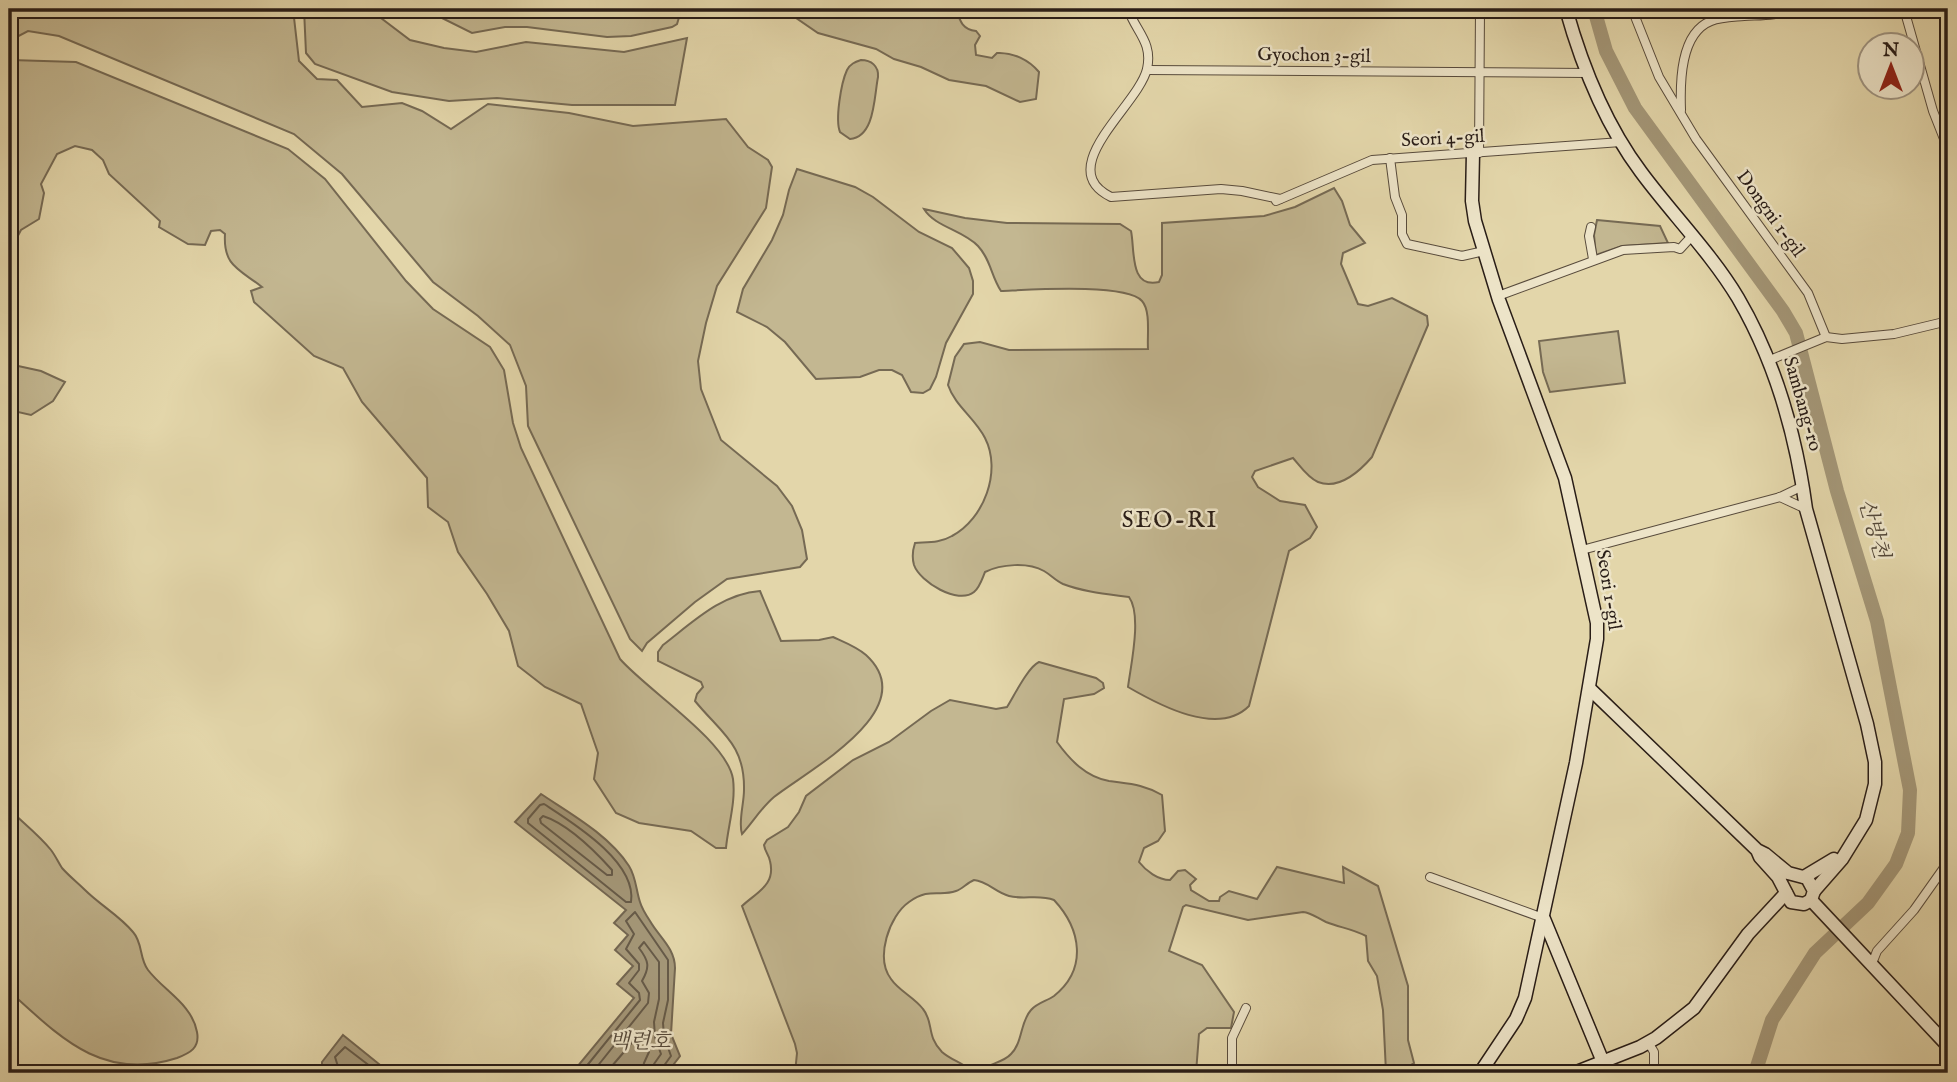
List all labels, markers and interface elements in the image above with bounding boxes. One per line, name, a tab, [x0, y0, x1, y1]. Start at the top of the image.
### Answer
north arrow	[1856, 32, 1926, 102]
text: N	[1882, 39, 1900, 63]
street label: Gyochon 3-gil	[1257, 43, 1372, 69]
street label: Seori 4-gil	[1401, 125, 1486, 153]
street label: Dongni 1-gil	[1730, 166, 1810, 263]
street label: Sambang-ro	[1777, 354, 1827, 454]
water label: 산방천	[1852, 496, 1895, 564]
district label: SEO-RI	[1122, 506, 1218, 535]
street label: Seori 1-gil	[1590, 548, 1626, 633]
water label: 백련호	[610, 1029, 672, 1056]

